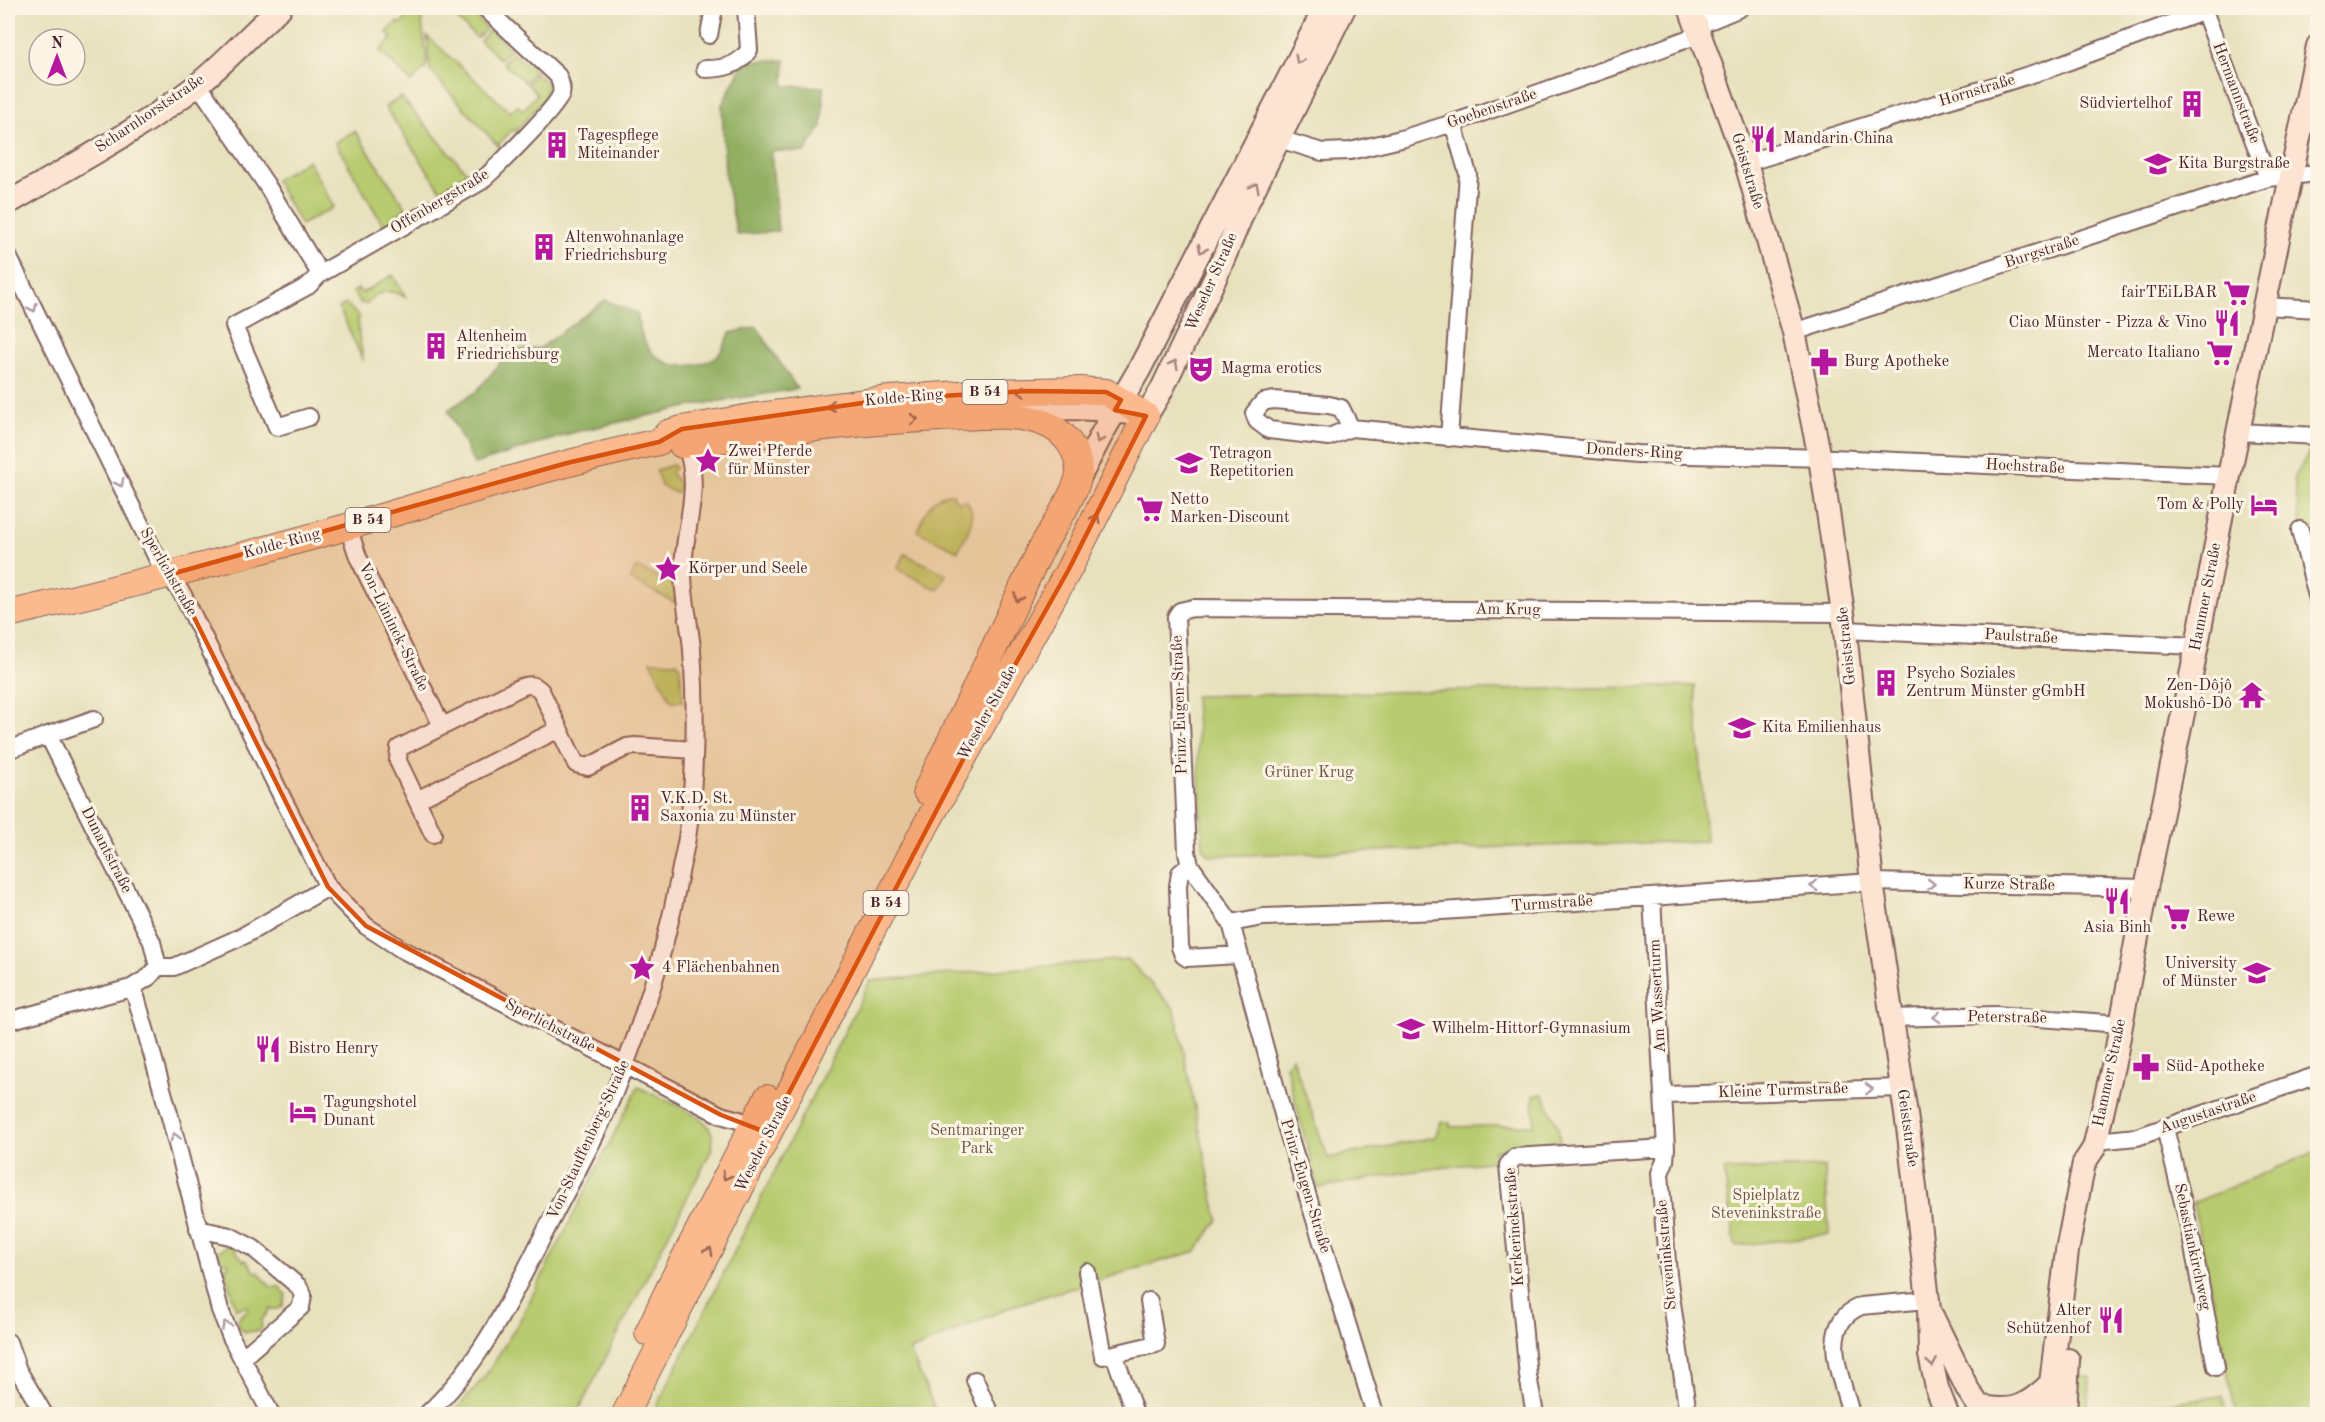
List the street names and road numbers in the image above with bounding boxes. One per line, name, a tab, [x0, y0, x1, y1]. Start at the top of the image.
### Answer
street label: Hermannstraße	[2209, 40, 2263, 146]
street label: Scharnhorststraße	[93, 72, 207, 156]
street label: Hornstraße	[1937, 72, 2017, 110]
street label: Goebenstraße	[1445, 86, 1539, 132]
street label: Geiststraße	[1728, 131, 1766, 211]
street label: Offenbergstraße	[388, 166, 492, 238]
street label: Weseler Straße	[1183, 230, 1241, 334]
street label: Burgstraße	[2003, 232, 2081, 272]
road number: B 54	[962, 380, 1008, 404]
street label: Kolde-Ring	[864, 387, 944, 409]
street label: Donders-Ring	[1585, 441, 1683, 463]
street label: Hochstraße	[1985, 457, 2065, 477]
road number: B 54	[346, 508, 391, 532]
street label: Sperlichstraße	[136, 525, 200, 619]
street label: Kolde-Ring	[242, 526, 323, 562]
street label: Hammer Straße	[2188, 541, 2224, 653]
street label: Von-Lüninck-Straße	[355, 560, 431, 694]
street label: Am Krug	[1475, 601, 1541, 619]
street label: Geiststraße	[1835, 606, 1859, 686]
street label: Paulstraße	[1984, 627, 2058, 647]
street label: Prinz-Eugen-Straße	[1170, 635, 1190, 775]
street label: Weseler Straße	[955, 663, 1021, 763]
street label: Dunantstraße	[77, 804, 135, 896]
street label: Kurze Straße	[1963, 876, 2055, 894]
road number: B 54	[864, 891, 908, 915]
street label: Turmstraße	[1511, 893, 1593, 915]
street label: Am Wasserturm	[1647, 938, 1669, 1054]
street label: Sperlichstraße	[502, 996, 598, 1056]
street label: Peterstraße	[1967, 1009, 2047, 1027]
street label: Hammer Straße	[2091, 1017, 2129, 1129]
street label: Von-Stauffenberg-Straße	[545, 1058, 633, 1222]
street label: Kleine Turmstraße	[1717, 1081, 1849, 1101]
street label: Geiststraße	[1894, 1088, 1920, 1168]
street label: Augustastraße	[2158, 1089, 2258, 1137]
street label: Weseler Straße	[733, 1093, 795, 1195]
street label: Prinz-Eugen-Straße	[1277, 1117, 1333, 1255]
street label: Kerkerinckstraße	[1503, 1167, 1527, 1287]
street label: Sebastiankirchweg	[2171, 1182, 2213, 1312]
street label: Steveninkstraße	[1654, 1199, 1680, 1311]

